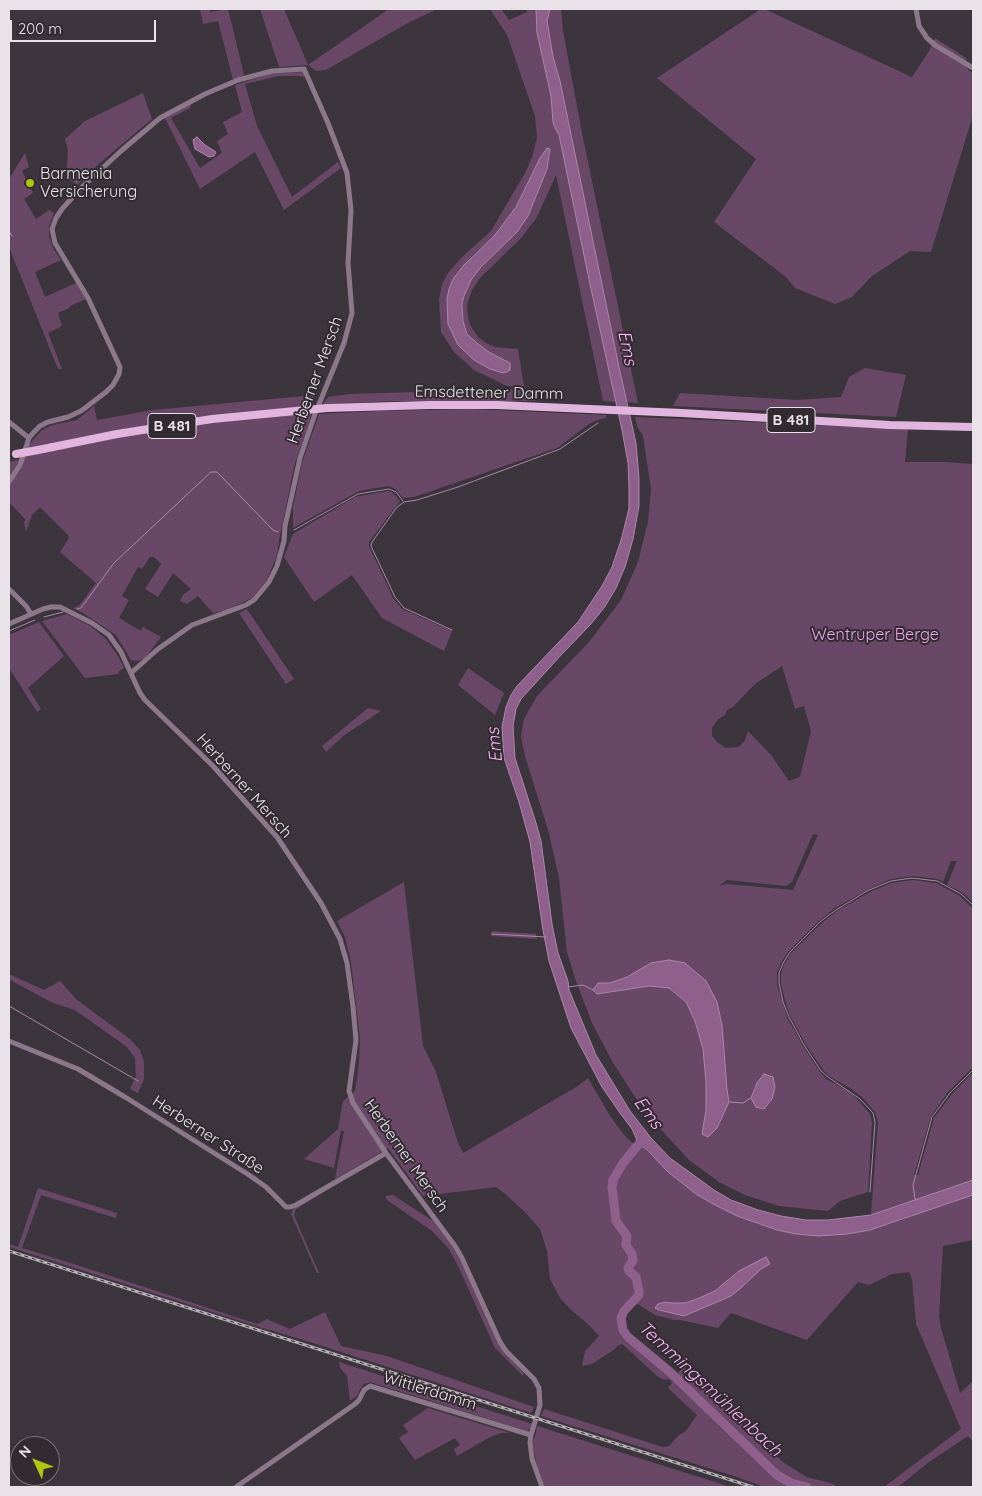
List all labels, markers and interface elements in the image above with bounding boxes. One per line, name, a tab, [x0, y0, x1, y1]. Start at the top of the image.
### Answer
scale bar	[12, 10, 159, 42]
text: 200 m	[18, 19, 62, 38]
place label: Barmenia Versicherung	[40, 164, 137, 202]
marker: Barmenia Versicherung	[24, 177, 36, 189]
street label: Herberner Mersch	[283, 314, 347, 446]
water label: Ems	[613, 329, 641, 367]
street label: Emsdettener Damm	[414, 382, 564, 404]
road number: B 481	[767, 408, 815, 432]
road number: B 481	[148, 414, 196, 438]
park label: Wentruper Berge	[811, 625, 939, 645]
water label: Ems	[482, 726, 508, 764]
street label: Herberner Mersch	[192, 730, 296, 842]
street label: Herberner Straße	[149, 1092, 267, 1178]
water label: Ems	[629, 1092, 667, 1134]
street label: Herberner Mersch	[360, 1096, 452, 1216]
water label: Temmingsmühlenbach	[634, 1317, 786, 1461]
street label: Wittlerdamm	[381, 1368, 479, 1414]
north arrow	[10, 1436, 60, 1486]
text: N	[15, 1442, 35, 1461]

